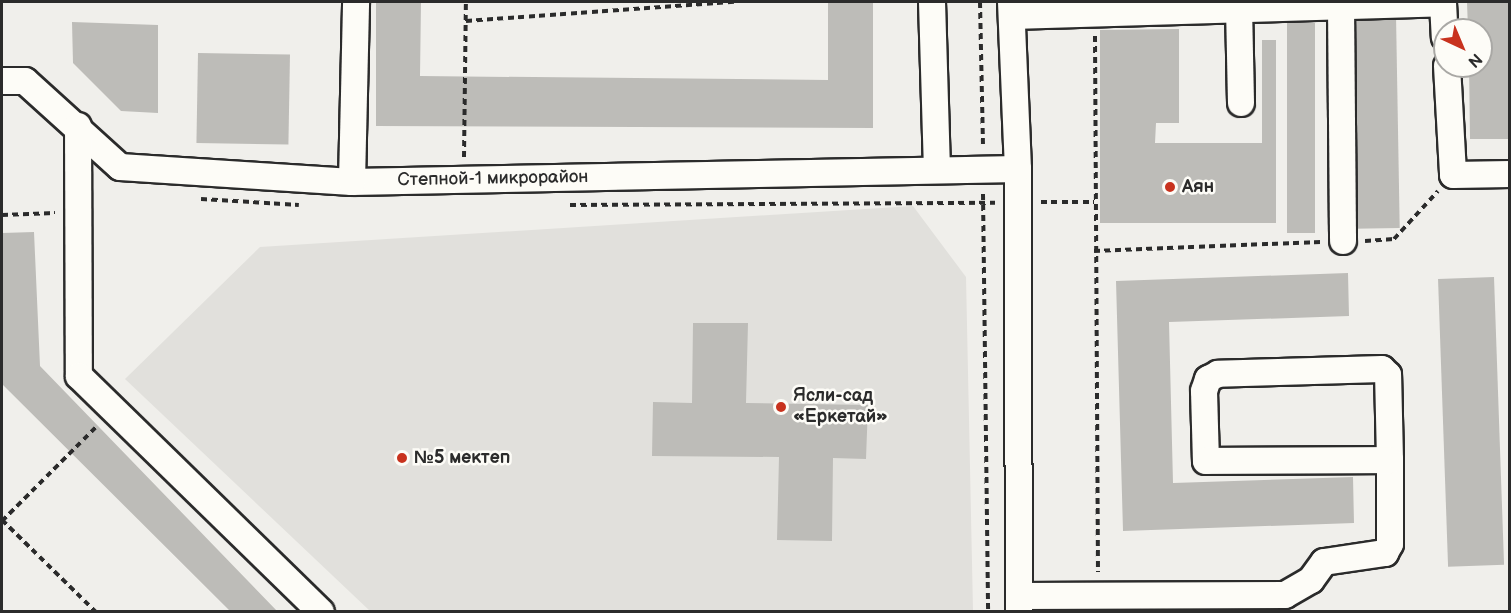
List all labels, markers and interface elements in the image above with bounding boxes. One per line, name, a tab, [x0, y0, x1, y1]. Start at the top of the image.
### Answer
north arrow	[1433, 18, 1493, 78]
text: N	[1464, 49, 1485, 71]
street label: Степной-1 микрорайон	[397, 167, 589, 191]
place label: Аян	[1182, 176, 1214, 198]
marker: Аян	[1163, 180, 1177, 194]
place label: Ясли-сад «Еркетай»	[793, 386, 888, 428]
marker: Ясли-сад «Еркетай»	[774, 400, 788, 414]
place label: №5 мектеп	[414, 447, 510, 469]
marker: №5 мектеп	[395, 451, 409, 465]

